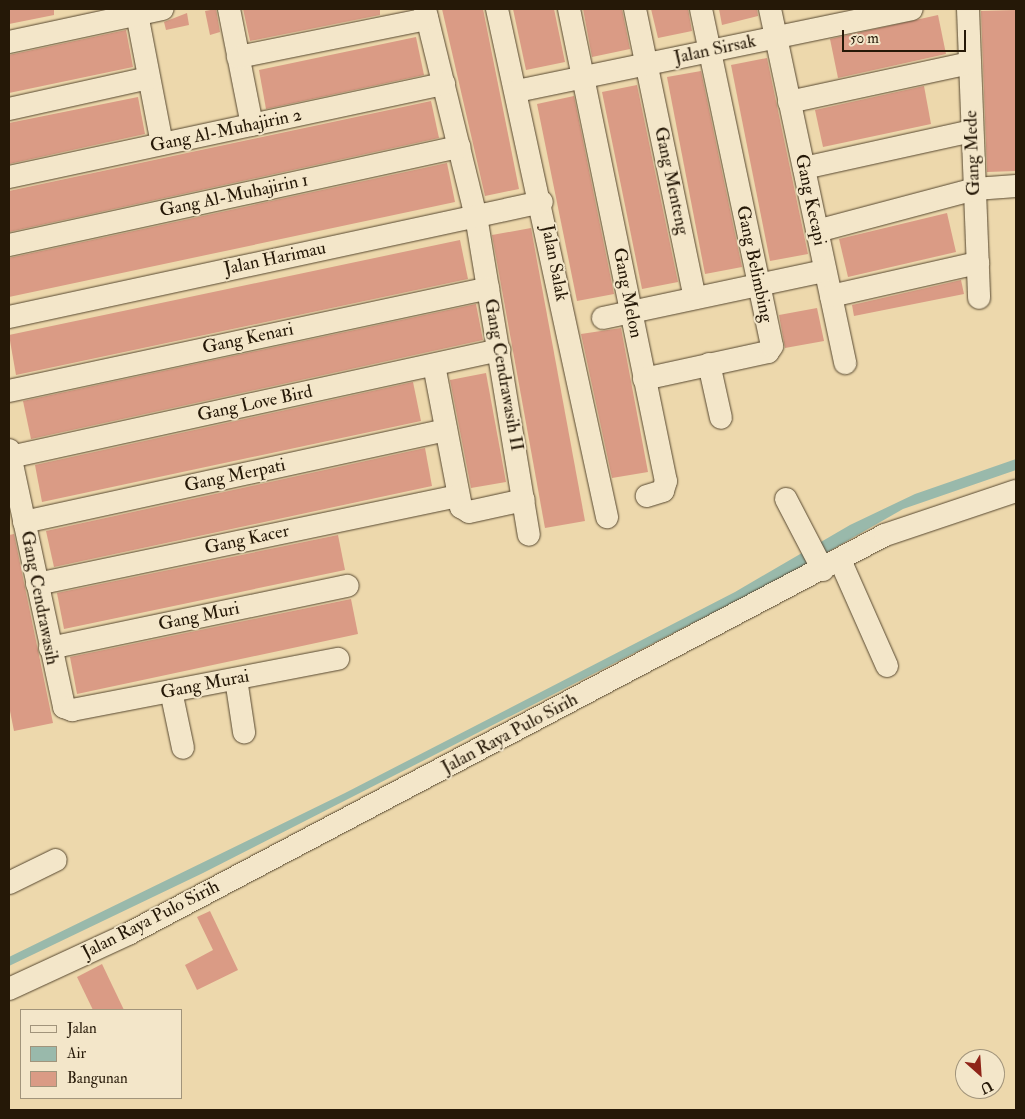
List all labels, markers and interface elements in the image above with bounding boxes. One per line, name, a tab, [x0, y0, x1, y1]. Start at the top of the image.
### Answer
scale bar	[845, 20, 969, 52]
text: 50 m	[850, 29, 879, 48]
street label: Jalan Sirsak	[672, 31, 758, 69]
street label: Gang Al-Muhajirin 2	[148, 104, 304, 158]
street label: Gang Mede	[961, 110, 985, 196]
street label: Gang Menteng	[649, 125, 693, 237]
street label: Gang Kecapi	[790, 152, 830, 248]
street label: Gang Al-Muhajirin 1	[158, 170, 310, 222]
street label: Gang Belimbing	[731, 204, 777, 324]
street label: Jalan Salak	[536, 223, 572, 303]
street label: Jalan Harimau	[222, 238, 328, 280]
street label: Gang Melon	[608, 246, 646, 340]
street label: Gang Cendrawasih II	[479, 297, 527, 453]
street label: Gang Kenari	[201, 319, 295, 359]
street label: Gang Love Bird	[196, 381, 314, 427]
street label: Gang Merpati	[182, 455, 288, 497]
street label: Gang Kacer	[203, 521, 291, 559]
street label: Gang Cendrawasih	[15, 529, 63, 667]
street label: Gang Muri	[156, 598, 242, 636]
street label: Gang Murai	[159, 666, 251, 704]
street label: Jalan Raya Pulo Sirih	[438, 689, 582, 779]
street label: Jalan Raya Pulo Sirih	[79, 876, 223, 964]
legend	[20, 1009, 182, 1099]
text: Jalan	[67, 1019, 97, 1038]
text: Air	[67, 1044, 86, 1063]
north arrow	[955, 1049, 1005, 1099]
text: Bangunan	[67, 1069, 128, 1088]
text: U	[977, 1077, 995, 1097]

